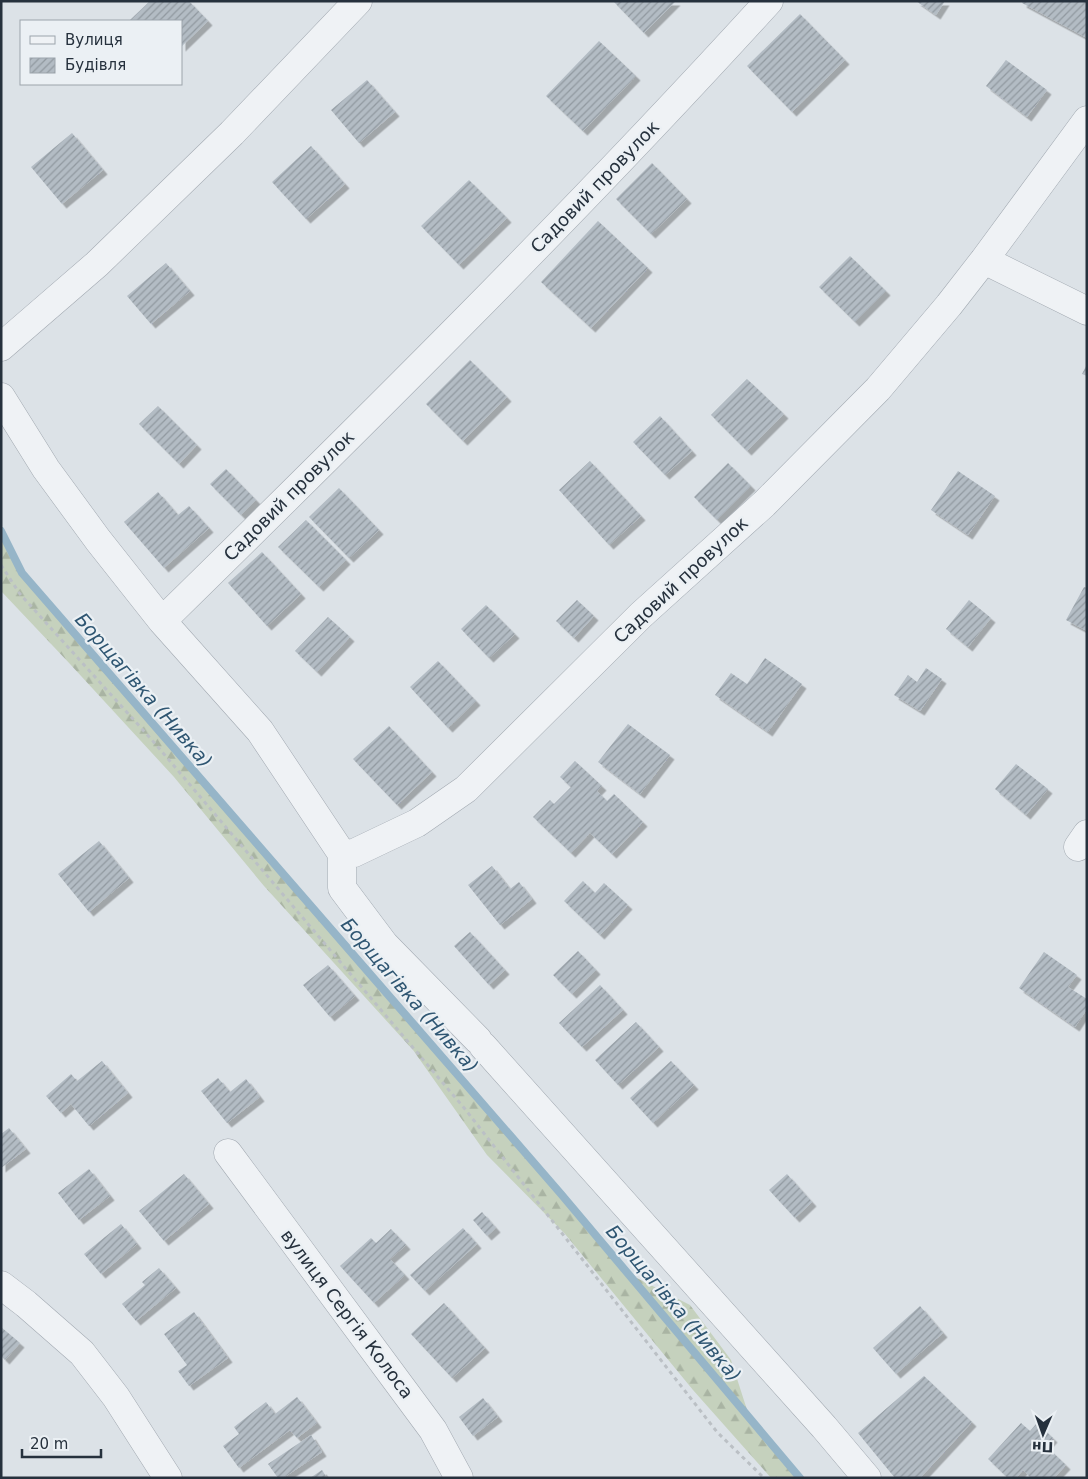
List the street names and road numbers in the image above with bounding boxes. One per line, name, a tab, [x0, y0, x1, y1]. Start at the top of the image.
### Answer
street label: Садовий провулок	[526, 116, 663, 257]
street label: Садовий провулок	[219, 426, 358, 565]
street label: Садовий провулок	[609, 512, 752, 647]
street label: вулиця Сергія Колоса	[277, 1225, 418, 1403]

